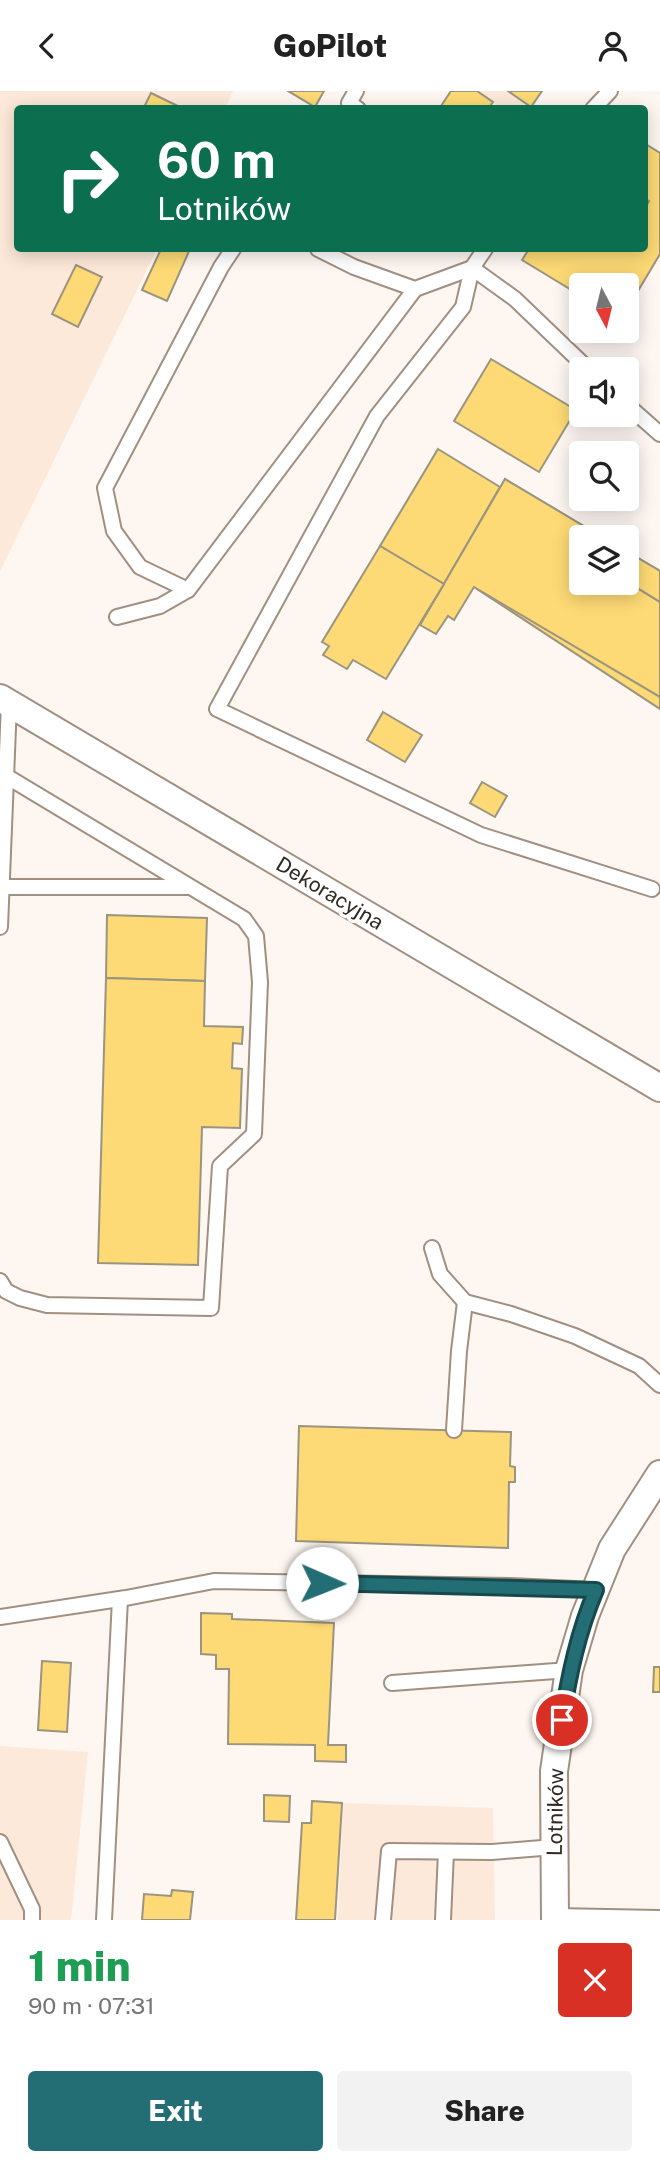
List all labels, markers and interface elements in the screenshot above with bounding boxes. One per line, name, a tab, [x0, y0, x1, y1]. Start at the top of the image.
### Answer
icon: back	[28, 27, 66, 65]
text: GoPilot	[273, 27, 387, 64]
icon: person	[594, 27, 632, 65]
text: 60 m	[157, 131, 276, 189]
icon: right	[42, 133, 133, 224]
text: Lotników	[157, 190, 291, 227]
north arrow	[569, 273, 639, 343]
map controls	[569, 273, 639, 595]
button: sound	[569, 357, 639, 427]
button: search	[569, 441, 639, 511]
button: layers	[569, 525, 639, 595]
street label: Dekoracyjna	[272, 851, 388, 935]
position arrow	[285, 1546, 359, 1620]
pin	[532, 1690, 592, 1750]
icon: arrive	[543, 1701, 581, 1739]
street label: Lotników	[542, 1768, 568, 1856]
text: 1 min	[28, 1941, 131, 1990]
button: close	[558, 1943, 632, 2017]
text: 90 m · 07:31	[28, 1992, 155, 2019]
button: Exit	[28, 2071, 323, 2151]
button: Share	[337, 2071, 632, 2151]

